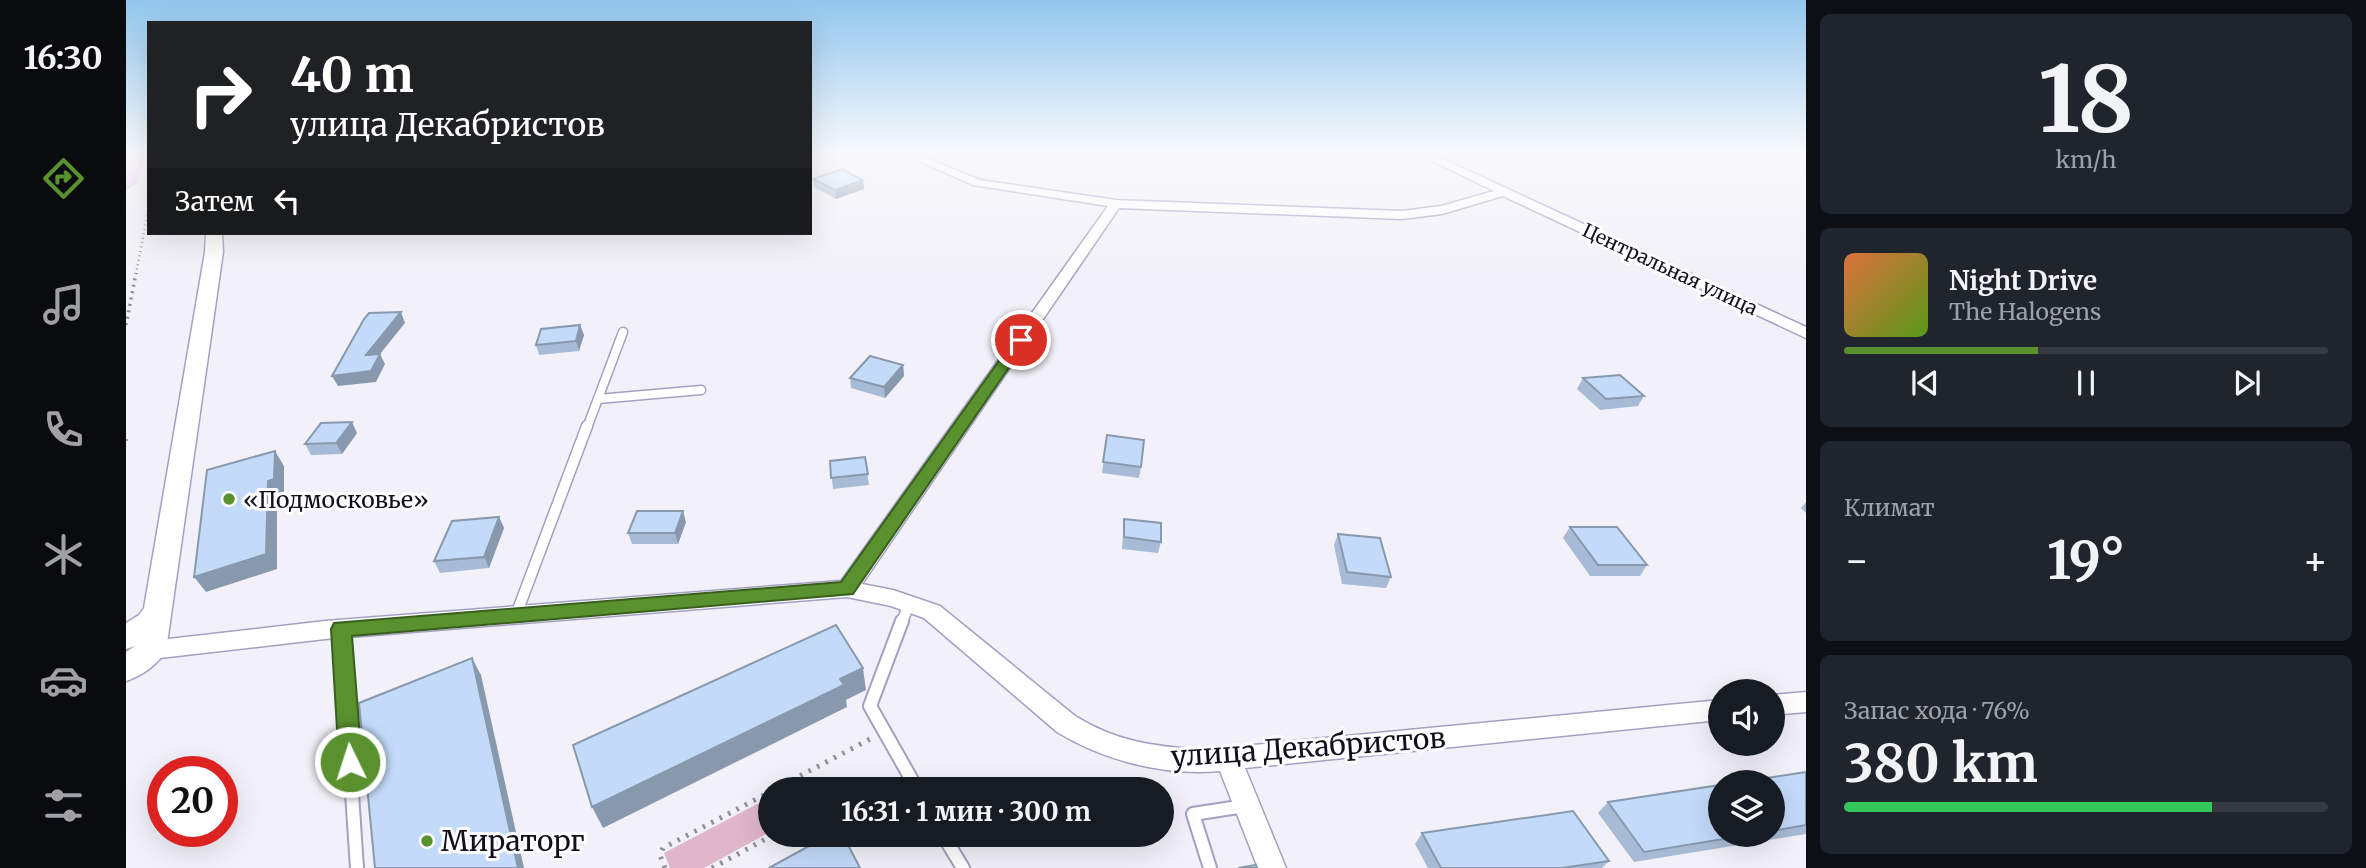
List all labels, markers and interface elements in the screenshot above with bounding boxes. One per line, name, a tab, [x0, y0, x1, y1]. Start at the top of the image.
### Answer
text: 16:30	[23, 38, 103, 78]
text: 18	[2038, 42, 2134, 157]
text: 40 m	[290, 44, 414, 105]
icon: right	[175, 49, 266, 140]
text: улица Декабристов	[290, 105, 605, 145]
text: km/h	[2056, 145, 2116, 174]
icon: directions	[39, 154, 88, 203]
icon: left	[268, 182, 306, 220]
text: Затем	[175, 185, 254, 218]
street label: Центральная улица	[1579, 218, 1761, 320]
text: Night Drive	[1949, 264, 2097, 297]
icon: music	[39, 280, 88, 329]
text: The Halogens	[1949, 297, 2101, 326]
pin	[991, 310, 1051, 370]
icon: arrive	[1002, 321, 1040, 359]
icon: previous	[1906, 364, 1944, 402]
icon: pause	[2067, 364, 2105, 402]
icon: next	[2228, 364, 2266, 402]
icon: phone	[39, 405, 88, 454]
place label: «Подмосковье»	[243, 485, 429, 514]
marker: «Подмосковье»	[221, 491, 237, 507]
text: Климат	[1844, 493, 1935, 522]
text: 19°	[2047, 528, 2125, 593]
icon: climate	[39, 530, 88, 579]
text: −	[1844, 537, 1869, 584]
text: +	[2303, 537, 2328, 584]
icon: car	[39, 656, 88, 705]
map controls	[1708, 679, 1785, 847]
button: sound	[1708, 679, 1785, 756]
text: Запас хода · 76%	[1844, 696, 2030, 725]
street label: улица Декабристов	[1169, 719, 1447, 775]
position arrow	[313, 725, 387, 799]
text: 380 km	[1844, 731, 2038, 796]
speed limit sign: 20	[147, 756, 238, 847]
button: layers	[1708, 770, 1785, 847]
icon: filters	[39, 781, 88, 830]
text: 16:31 · 1 мин · 300 m	[841, 795, 1091, 828]
place label: Мираторг	[441, 823, 585, 859]
marker: Мираторг	[419, 833, 435, 849]

